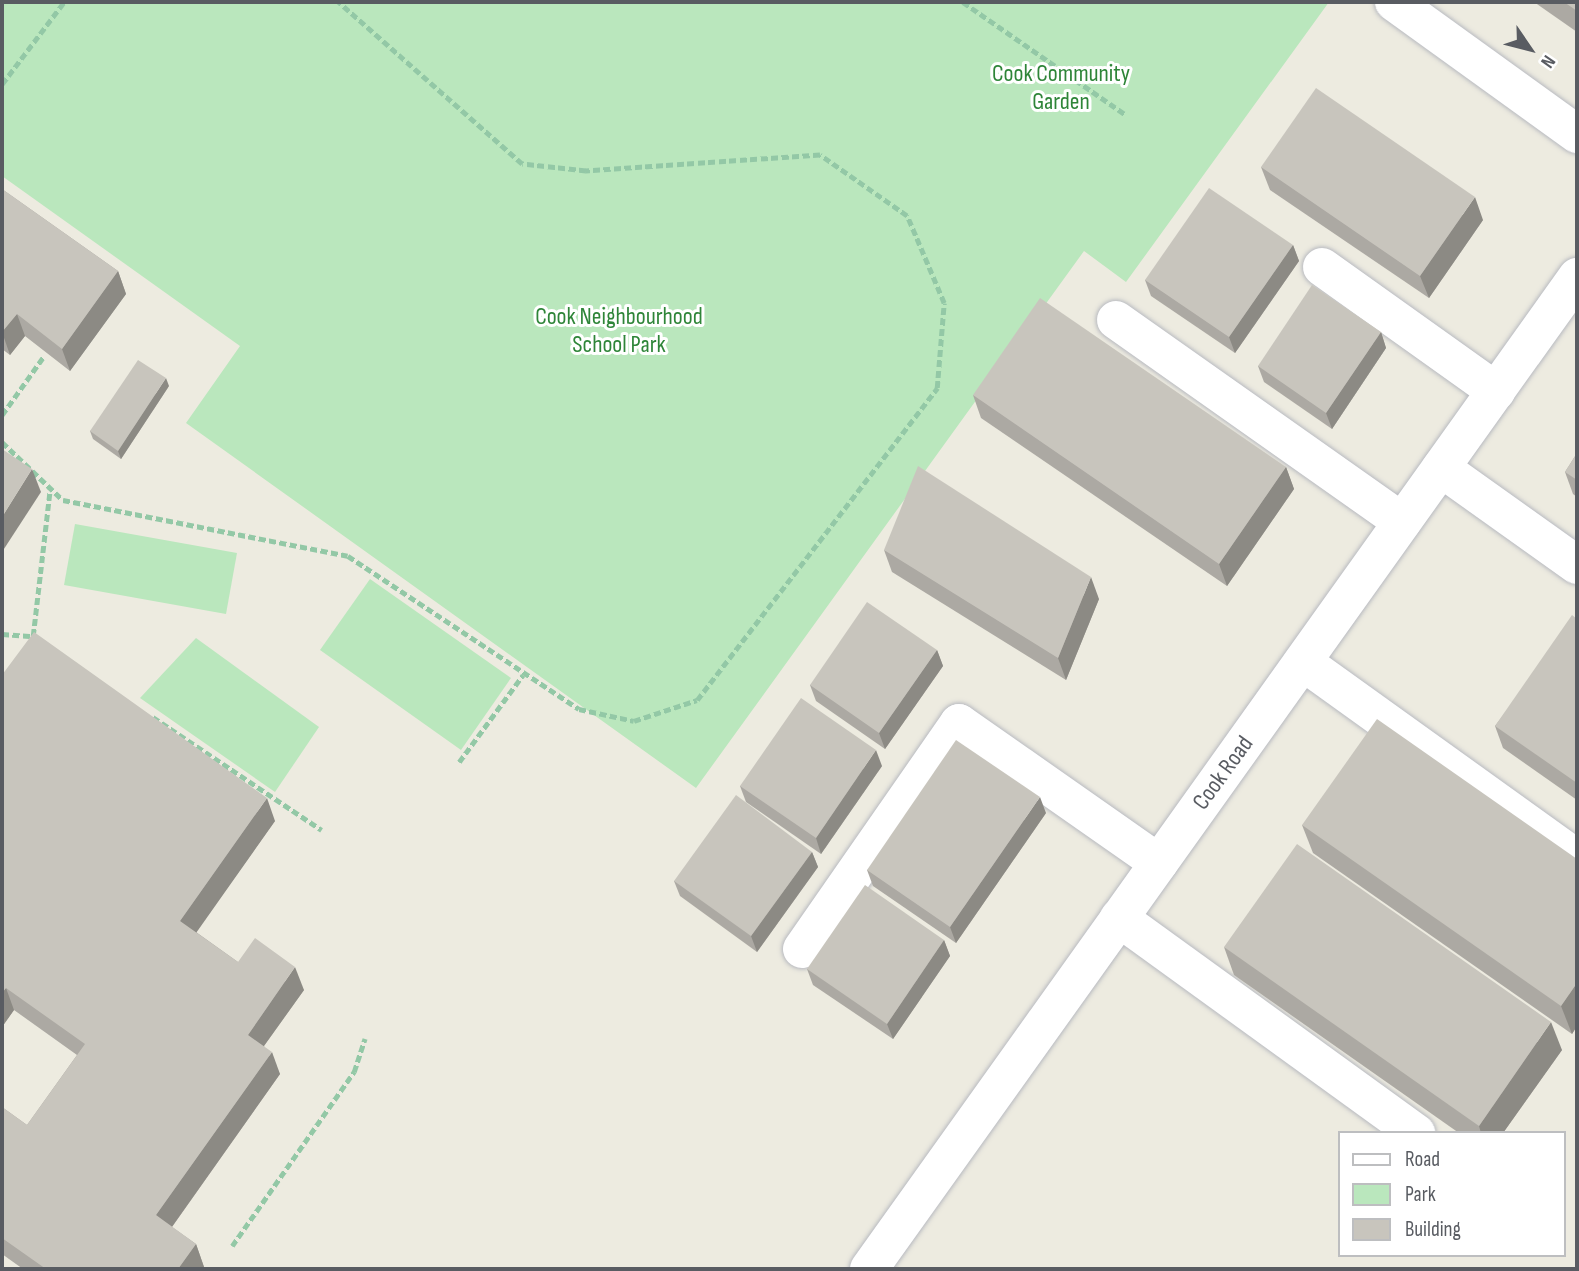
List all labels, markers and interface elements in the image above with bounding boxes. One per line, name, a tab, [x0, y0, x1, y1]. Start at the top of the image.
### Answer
north arrow	[1495, 14, 1565, 84]
text: N	[1535, 51, 1560, 72]
park label: Cook Community Garden	[992, 60, 1130, 116]
park label: Cook Neighbourhood School Park	[535, 303, 703, 359]
street label: Cook Road	[1187, 730, 1259, 816]
legend	[1338, 1131, 1565, 1257]
text: Road	[1405, 1147, 1440, 1172]
text: Park	[1405, 1182, 1436, 1207]
text: Building	[1405, 1217, 1461, 1242]

